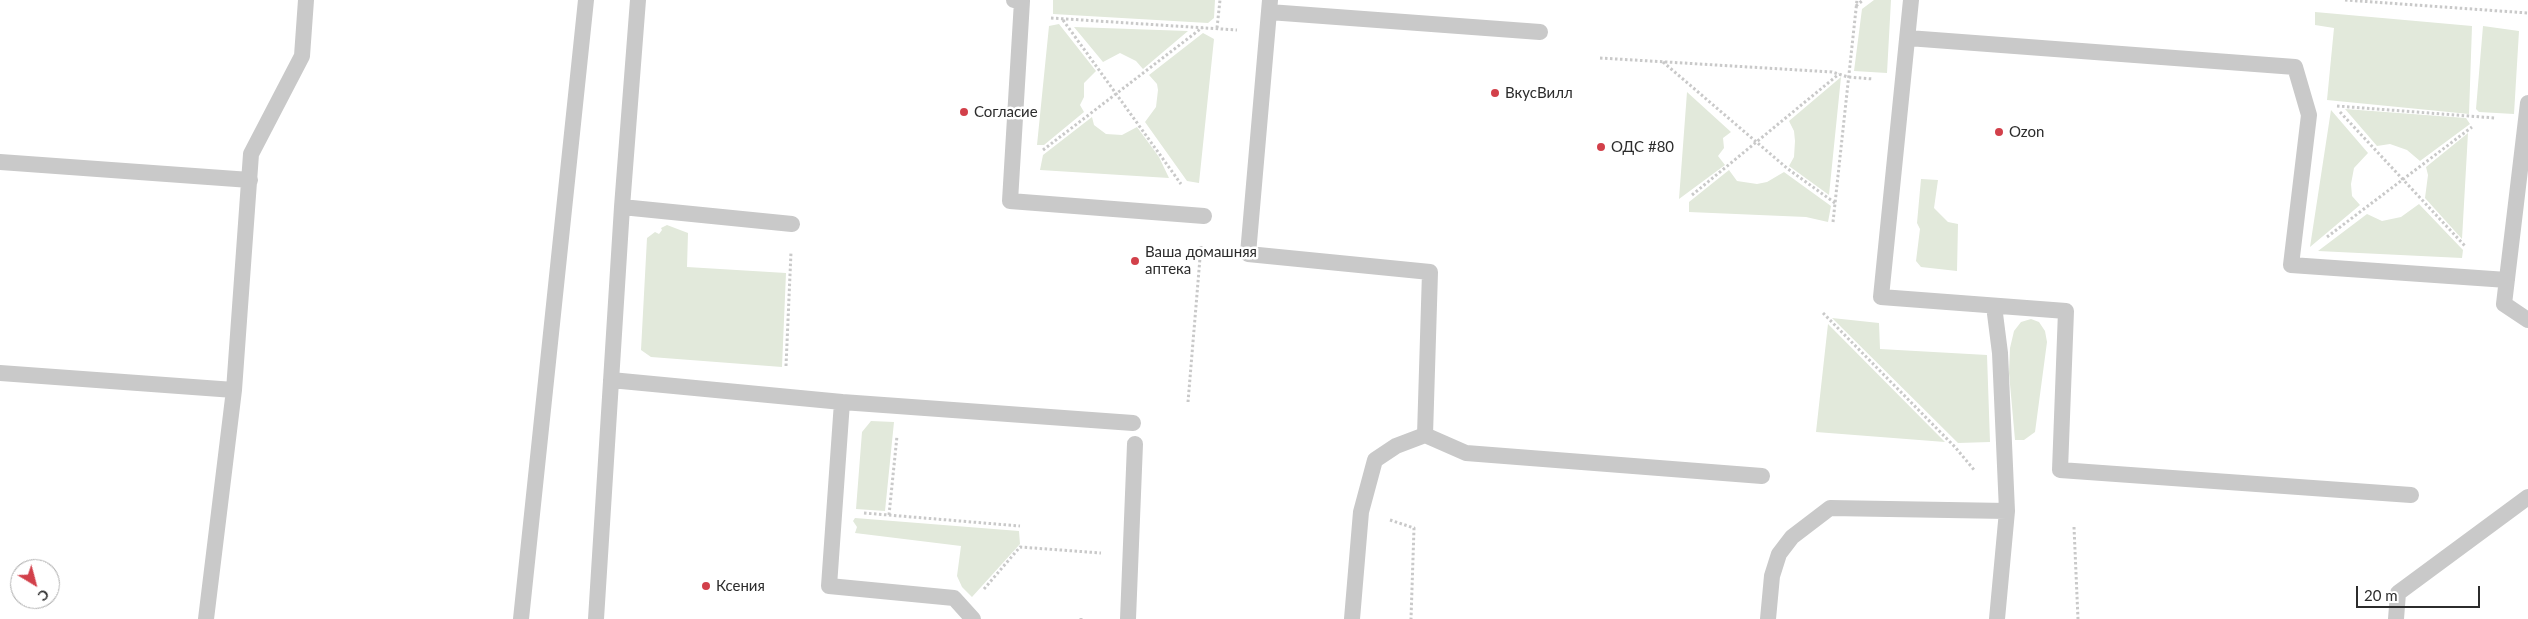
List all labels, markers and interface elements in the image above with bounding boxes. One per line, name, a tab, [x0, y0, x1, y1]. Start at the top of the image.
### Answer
place label: ВкусВилл	[1505, 84, 1573, 102]
marker: ВкусВилл	[1489, 87, 1501, 99]
place label: Согласие	[974, 103, 1038, 121]
marker: Согласие	[958, 106, 970, 118]
place label: Ozon	[2009, 123, 2044, 141]
marker: Ozon	[1993, 126, 2005, 138]
place label: ОДС #80	[1611, 138, 1674, 156]
marker: ОДС #80	[1595, 141, 1607, 153]
place label: Ваша домашняя аптека	[1145, 243, 1257, 278]
marker: Ваша домашняя аптека	[1129, 255, 1141, 267]
north arrow	[10, 559, 60, 609]
scale bar	[2358, 576, 2482, 608]
place label: Ксения	[716, 577, 765, 595]
marker: Ксения	[700, 580, 712, 592]
text: С	[35, 586, 53, 605]
text: 20 m	[2364, 586, 2398, 604]

